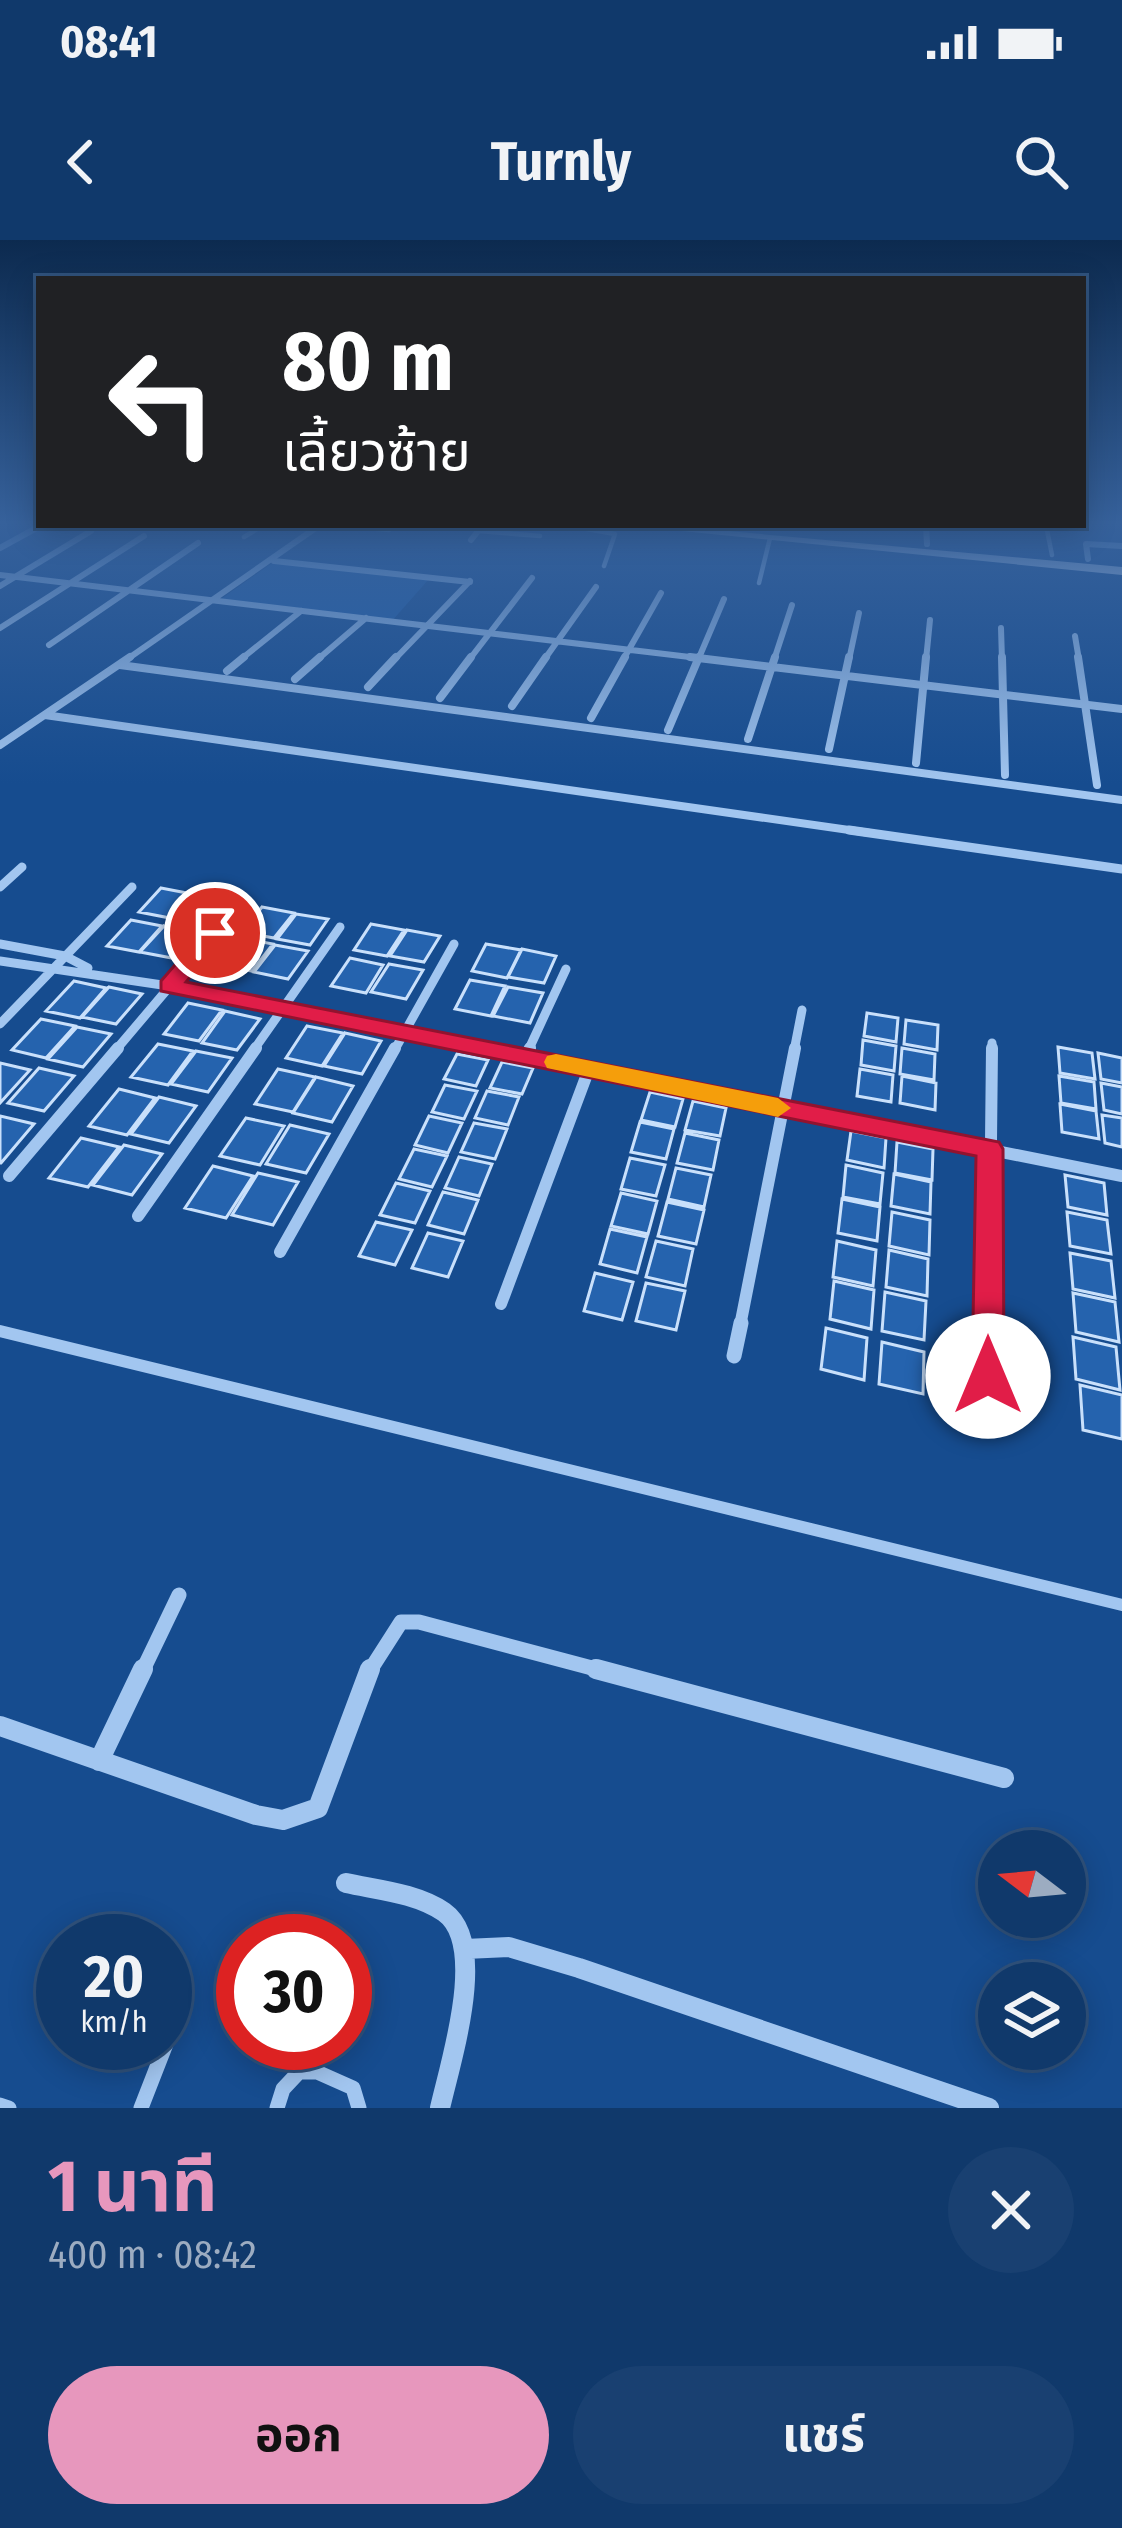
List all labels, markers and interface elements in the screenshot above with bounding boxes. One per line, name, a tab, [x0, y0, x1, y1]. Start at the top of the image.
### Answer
text: 08:41	[60, 15, 158, 69]
icon: back	[48, 129, 114, 195]
icon: search	[1008, 129, 1074, 195]
text: Turnly	[491, 130, 631, 194]
text: 80 m	[282, 311, 454, 412]
icon: left	[84, 324, 240, 480]
text: เลี้ยวซ้าย	[282, 420, 471, 484]
pin	[164, 882, 266, 984]
icon: arrive	[182, 900, 248, 966]
position arrow	[925, 1313, 1051, 1439]
north arrow	[978, 1830, 1086, 1938]
map controls	[978, 1830, 1086, 2070]
speed limit sign: 30	[216, 1914, 372, 2070]
text: 20	[84, 1941, 144, 2013]
button: layers	[978, 1962, 1086, 2070]
text: km/h	[81, 2004, 147, 2040]
text: 1 นาที	[48, 2144, 218, 2230]
button: close	[948, 2147, 1074, 2273]
text: 400 m · 08:42	[48, 2232, 257, 2278]
button: ออก	[48, 2366, 549, 2504]
button: แชร์	[573, 2366, 1074, 2504]

